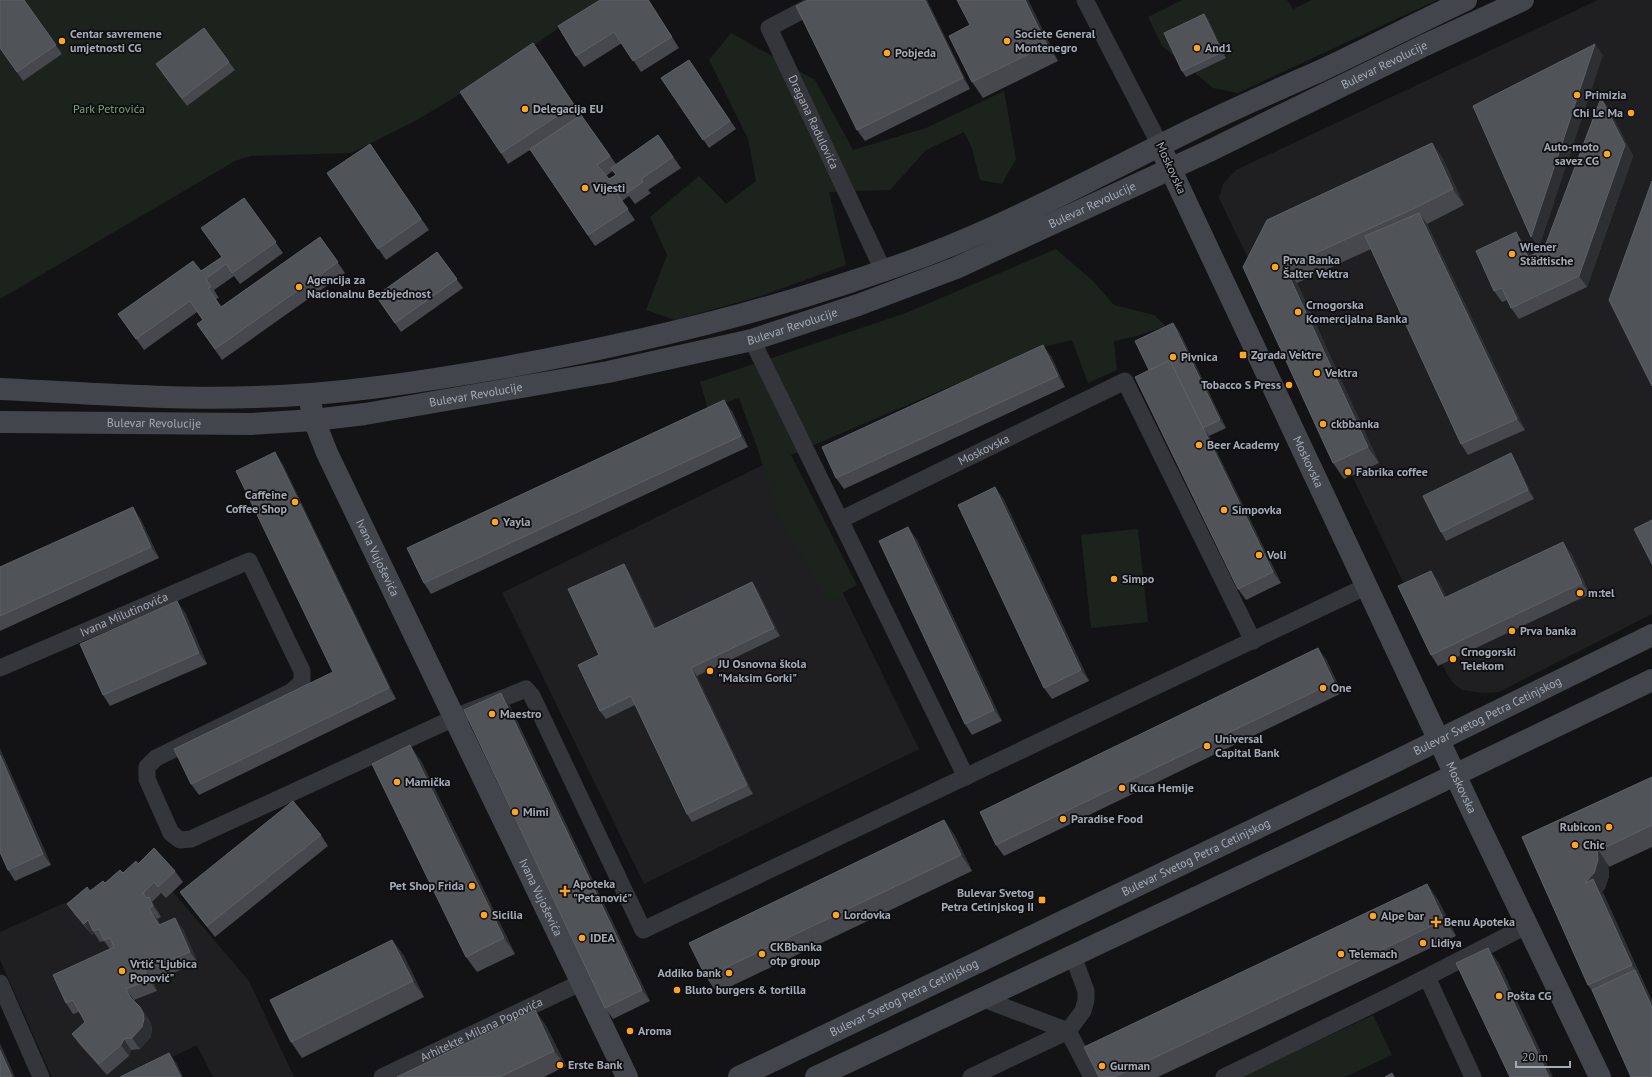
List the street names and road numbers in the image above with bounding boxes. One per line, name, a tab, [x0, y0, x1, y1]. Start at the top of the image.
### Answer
street label: Bulevar Revolucije	[1338, 37, 1430, 92]
street label: Dragana Radulovića	[785, 73, 842, 171]
street label: Moskovska	[1153, 140, 1190, 196]
street label: Bulevar Revolucije	[1046, 178, 1138, 231]
street label: Bulevar Revolucije	[746, 304, 839, 348]
street label: Bulevar Revolucije	[428, 379, 524, 410]
street label: Bulevar Revolucije	[107, 415, 201, 431]
street label: Moskovska	[955, 430, 1012, 468]
street label: Moskovska	[1290, 433, 1327, 490]
street label: Ivana Vujoševića	[353, 516, 403, 599]
street label: Ivana Milutinovića	[78, 589, 170, 640]
street label: Bulevar Svetog Petra Cetinjskog	[1411, 673, 1564, 758]
street label: Moskovska	[1443, 759, 1480, 816]
street label: Bulevar Svetog Petra Cetinjskog	[1119, 815, 1272, 899]
street label: Ivana Vujoševića	[516, 856, 566, 939]
street label: Bulevar Svetog Petra Cetinjskog	[827, 955, 980, 1039]
street label: Arhitekte Milana Popovića	[417, 994, 545, 1065]

